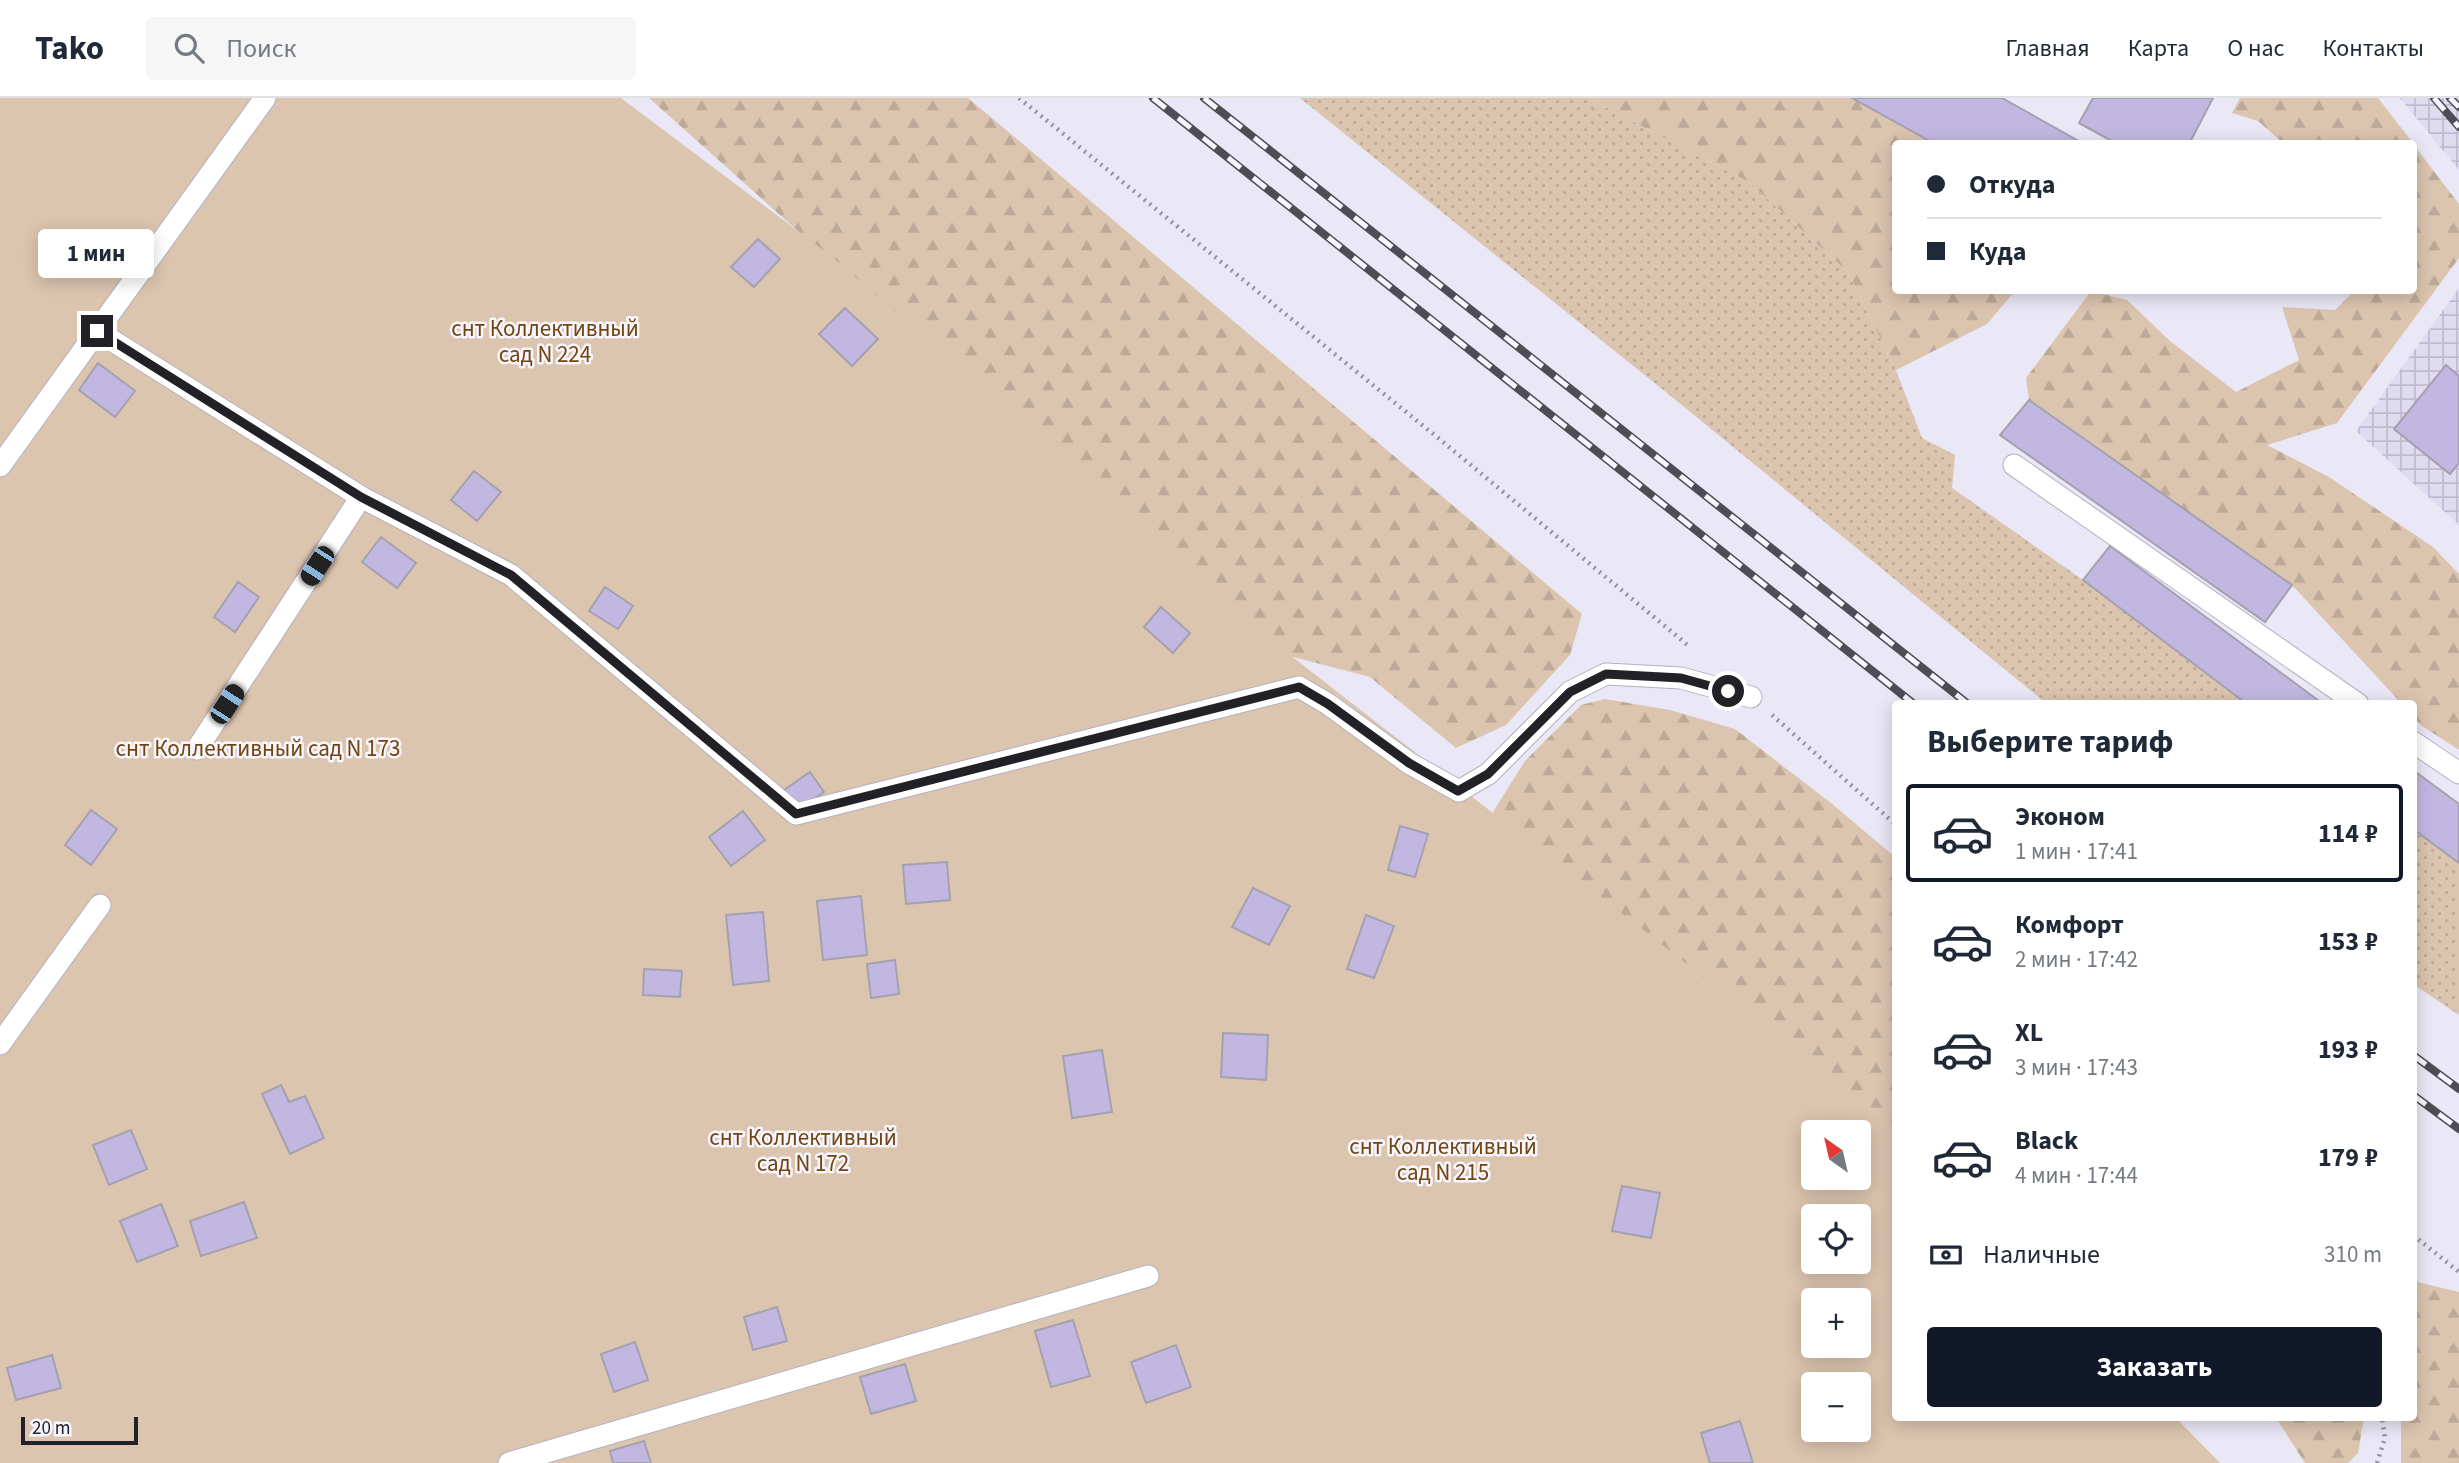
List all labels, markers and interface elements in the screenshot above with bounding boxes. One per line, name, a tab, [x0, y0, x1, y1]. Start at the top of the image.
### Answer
search box	[146, 17, 636, 80]
text: Tako	[35, 25, 104, 72]
icon: search	[170, 29, 208, 67]
text: Поиск	[226, 30, 296, 67]
text: Главная	[2005, 31, 2090, 66]
text: Карта	[2128, 31, 2189, 66]
text: О нас	[2227, 31, 2284, 66]
text: Контакты	[2322, 31, 2424, 66]
text: Откуда	[1969, 166, 2056, 203]
callout: 1 мин	[39, 230, 155, 278]
text: Куда	[1969, 233, 2027, 270]
text: 1 мин	[67, 237, 125, 270]
park label: снт Коллективный сад N 224	[451, 312, 639, 371]
route end	[81, 315, 113, 347]
car	[297, 543, 338, 589]
route start	[1712, 675, 1744, 707]
car	[207, 681, 248, 727]
text: Выберите тариф	[1927, 719, 2174, 765]
park label: снт Коллективный сад N 173	[116, 732, 400, 765]
text: Эконом	[2015, 798, 2105, 835]
icon: car	[1931, 802, 1994, 865]
text: 114 ₽	[2318, 815, 2378, 852]
text: 1 мин · 17:41	[2015, 835, 2138, 868]
text: Комфорт	[2015, 906, 2124, 943]
icon: car	[1931, 910, 1994, 973]
text: 153 ₽	[2318, 923, 2378, 960]
text: 2 мин · 17:42	[2015, 943, 2138, 976]
text: XL	[2015, 1014, 2043, 1051]
icon: car	[1931, 1018, 1994, 1081]
text: 193 ₽	[2318, 1031, 2378, 1068]
text: 3 мин · 17:43	[2015, 1051, 2138, 1084]
north arrow	[1801, 1120, 1871, 1190]
map controls	[1801, 1120, 1871, 1442]
park label: снт Коллективный сад N 172	[709, 1121, 897, 1180]
text: Black	[2015, 1122, 2078, 1159]
icon: car	[1931, 1126, 1994, 1189]
park label: снт Коллективный сад N 215	[1349, 1130, 1537, 1189]
text: 179 ₽	[2318, 1139, 2378, 1176]
text: 4 мин · 17:44	[2015, 1159, 2138, 1192]
button: locate	[1801, 1204, 1871, 1274]
icon: cash	[1927, 1236, 1965, 1274]
text: Наличные	[1983, 1236, 2100, 1273]
text: 310 m	[2324, 1238, 2382, 1271]
button: +	[1801, 1288, 1871, 1358]
button: Заказать	[1927, 1327, 2382, 1407]
button: −	[1801, 1372, 1871, 1442]
scale bar	[21, 1414, 138, 1446]
text: 20 m	[32, 1415, 70, 1442]

